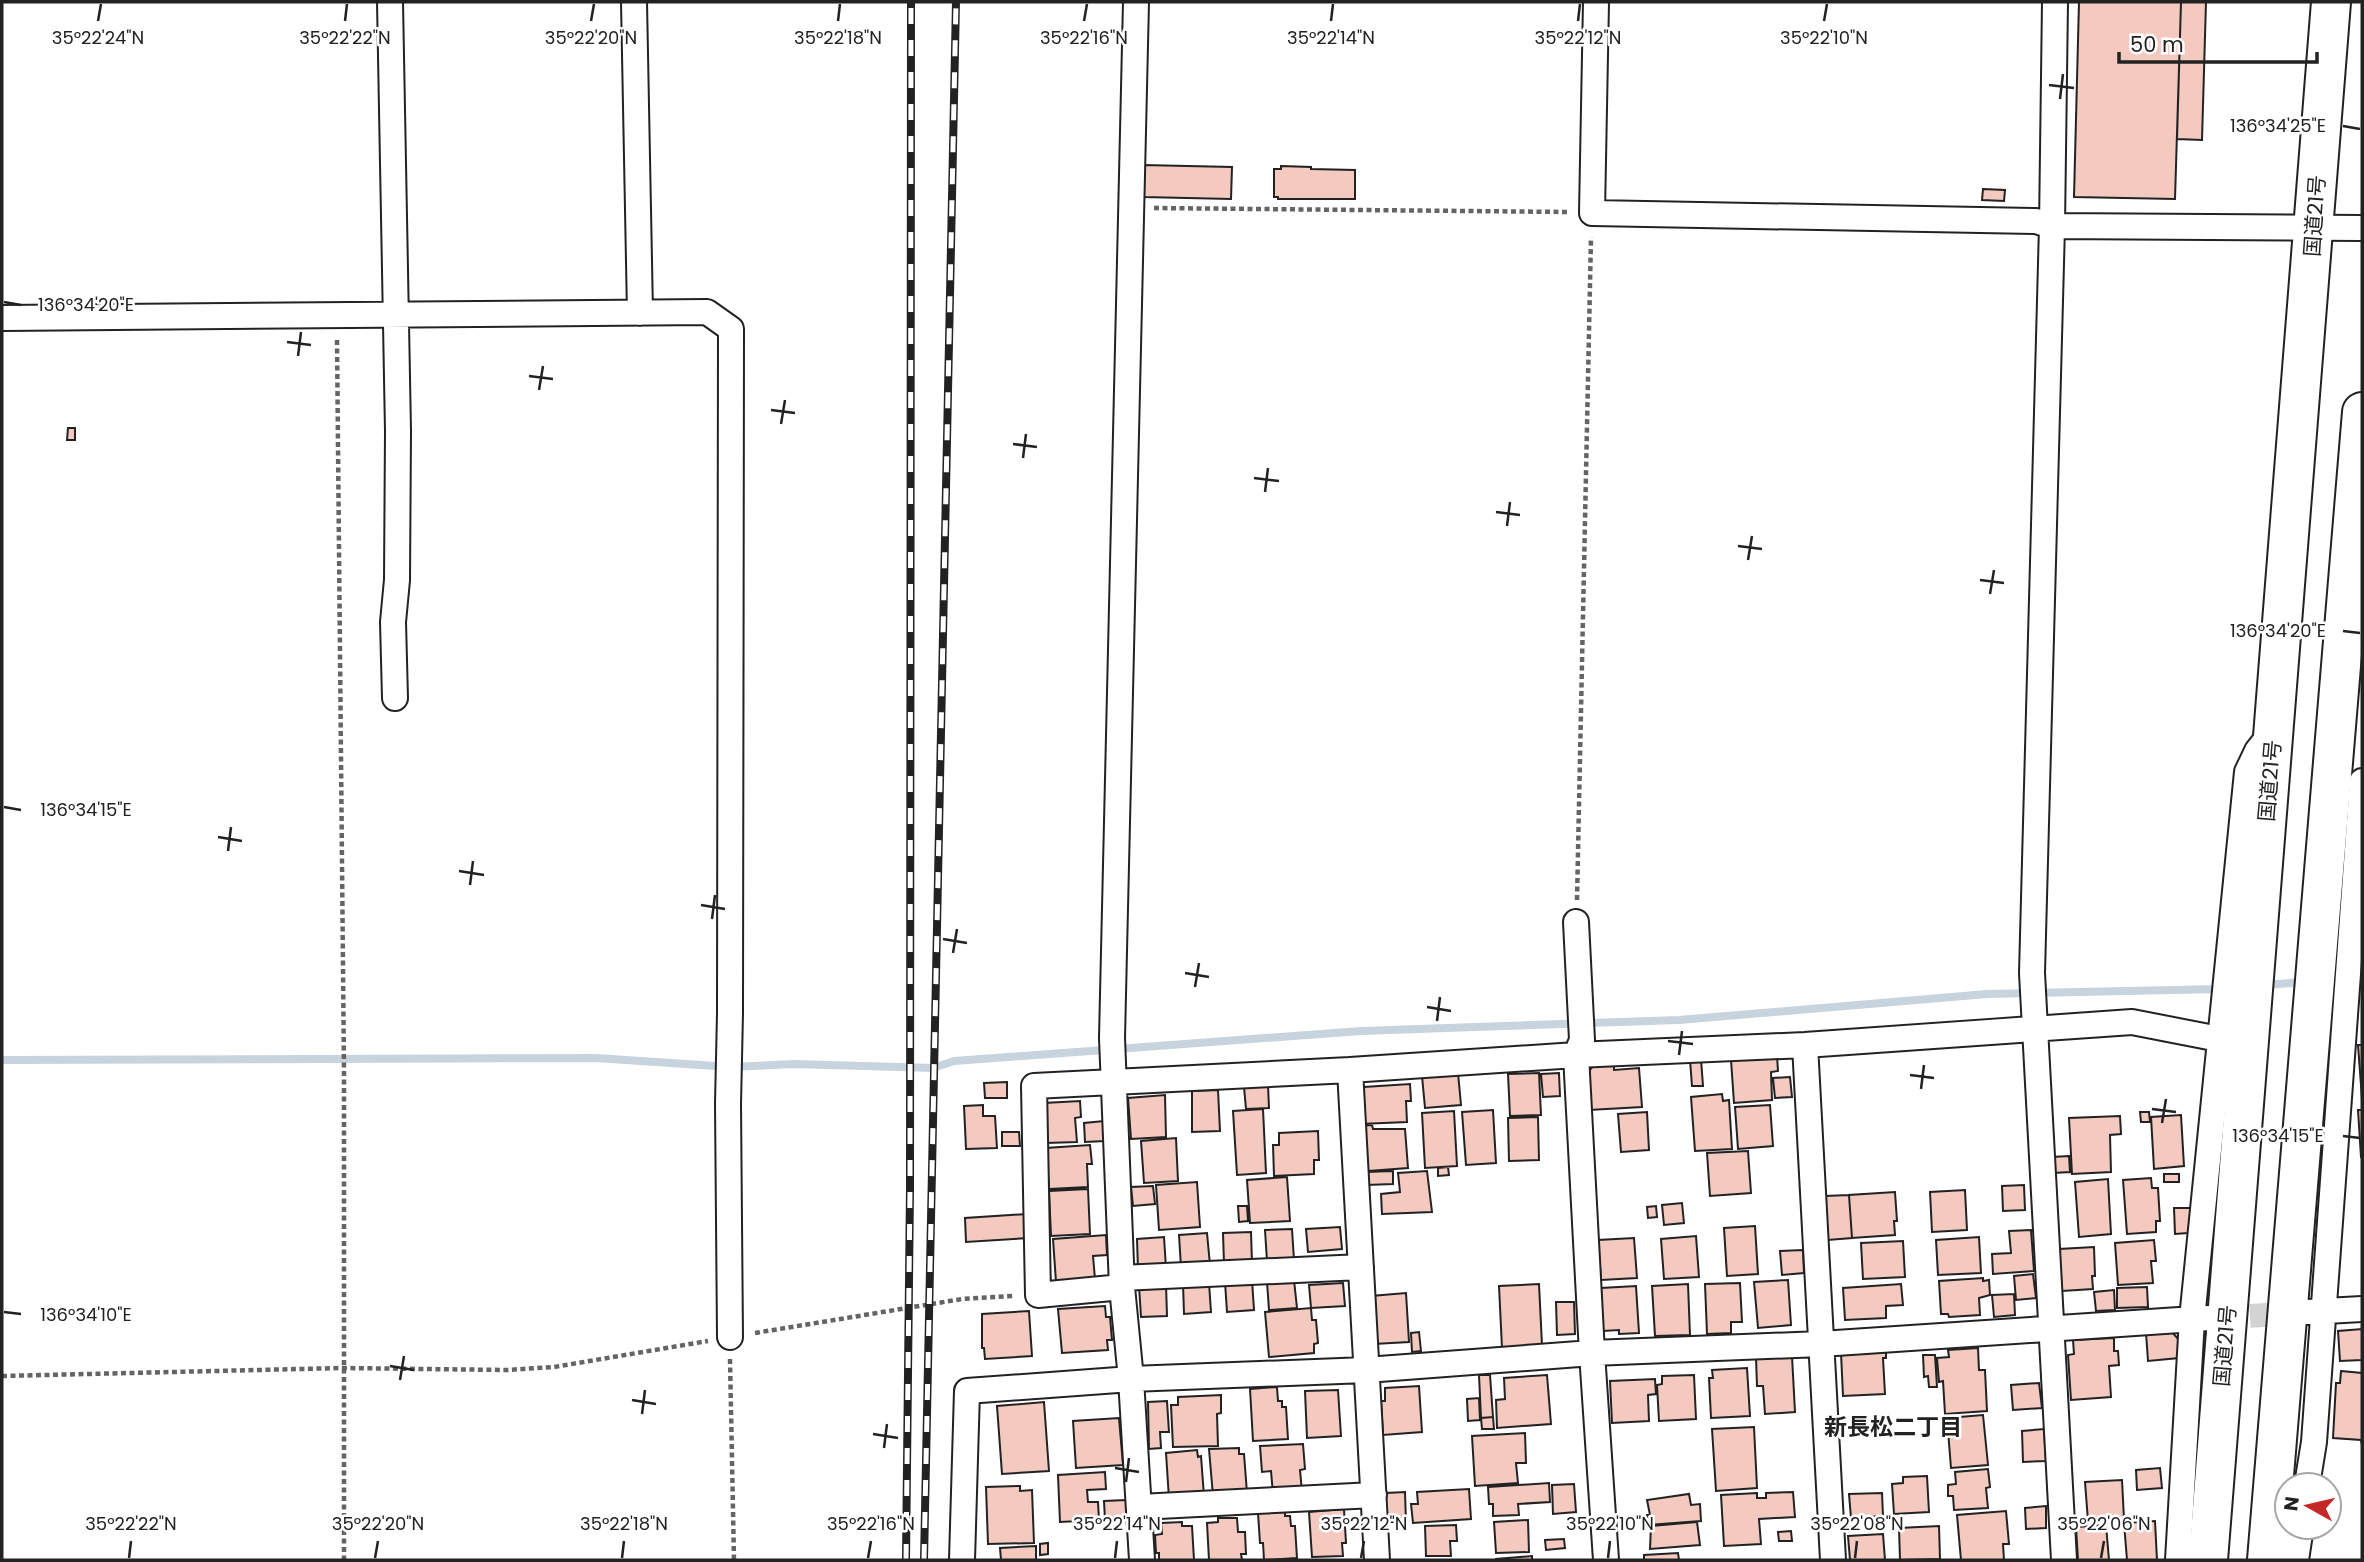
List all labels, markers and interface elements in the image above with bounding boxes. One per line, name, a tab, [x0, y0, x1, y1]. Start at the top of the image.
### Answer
scale bar	[2119, 21, 2317, 65]
text: 35°22'24"N	[52, 25, 144, 50]
text: 35°22'22"N	[299, 25, 391, 50]
text: 35°22'20"N	[545, 25, 637, 50]
text: 35°22'18"N	[794, 25, 882, 50]
text: 35°22'16"N	[1040, 25, 1128, 50]
text: 35°22'14"N	[1287, 25, 1375, 50]
text: 35°22'12"N	[1535, 25, 1621, 50]
text: 35°22'10"N	[1780, 25, 1868, 50]
text: 50 m	[2130, 30, 2184, 59]
text: 136°34'25"E	[2230, 113, 2326, 138]
street label: 国道21号	[2297, 174, 2332, 258]
text: 136°34'20"E	[38, 292, 134, 317]
text: 136°34'20"E	[2230, 618, 2326, 643]
street label: 国道21号	[2251, 739, 2288, 823]
text: 136°34'15"E	[40, 797, 132, 822]
text: 136°34'15"E	[2232, 1123, 2324, 1148]
text: 136°34'10"E	[40, 1302, 132, 1327]
street label: 国道21号	[2206, 1304, 2243, 1388]
district label: 新長松二丁目	[1824, 1411, 1962, 1443]
north arrow	[2273, 1471, 2343, 1541]
text: N	[2277, 1495, 2306, 1513]
text: 35°22'22"N	[85, 1511, 177, 1536]
text: 35°22'20"N	[332, 1511, 424, 1536]
text: 35°22'18"N	[580, 1511, 668, 1536]
text: 35°22'16"N	[827, 1511, 915, 1536]
text: 35°22'14"N	[1073, 1511, 1161, 1536]
text: 35°22'12"N	[1321, 1511, 1407, 1536]
text: 35°22'10"N	[1566, 1511, 1654, 1536]
text: 35°22'08"N	[1810, 1511, 1904, 1536]
text: 35°22'06"N	[2057, 1511, 2151, 1536]

